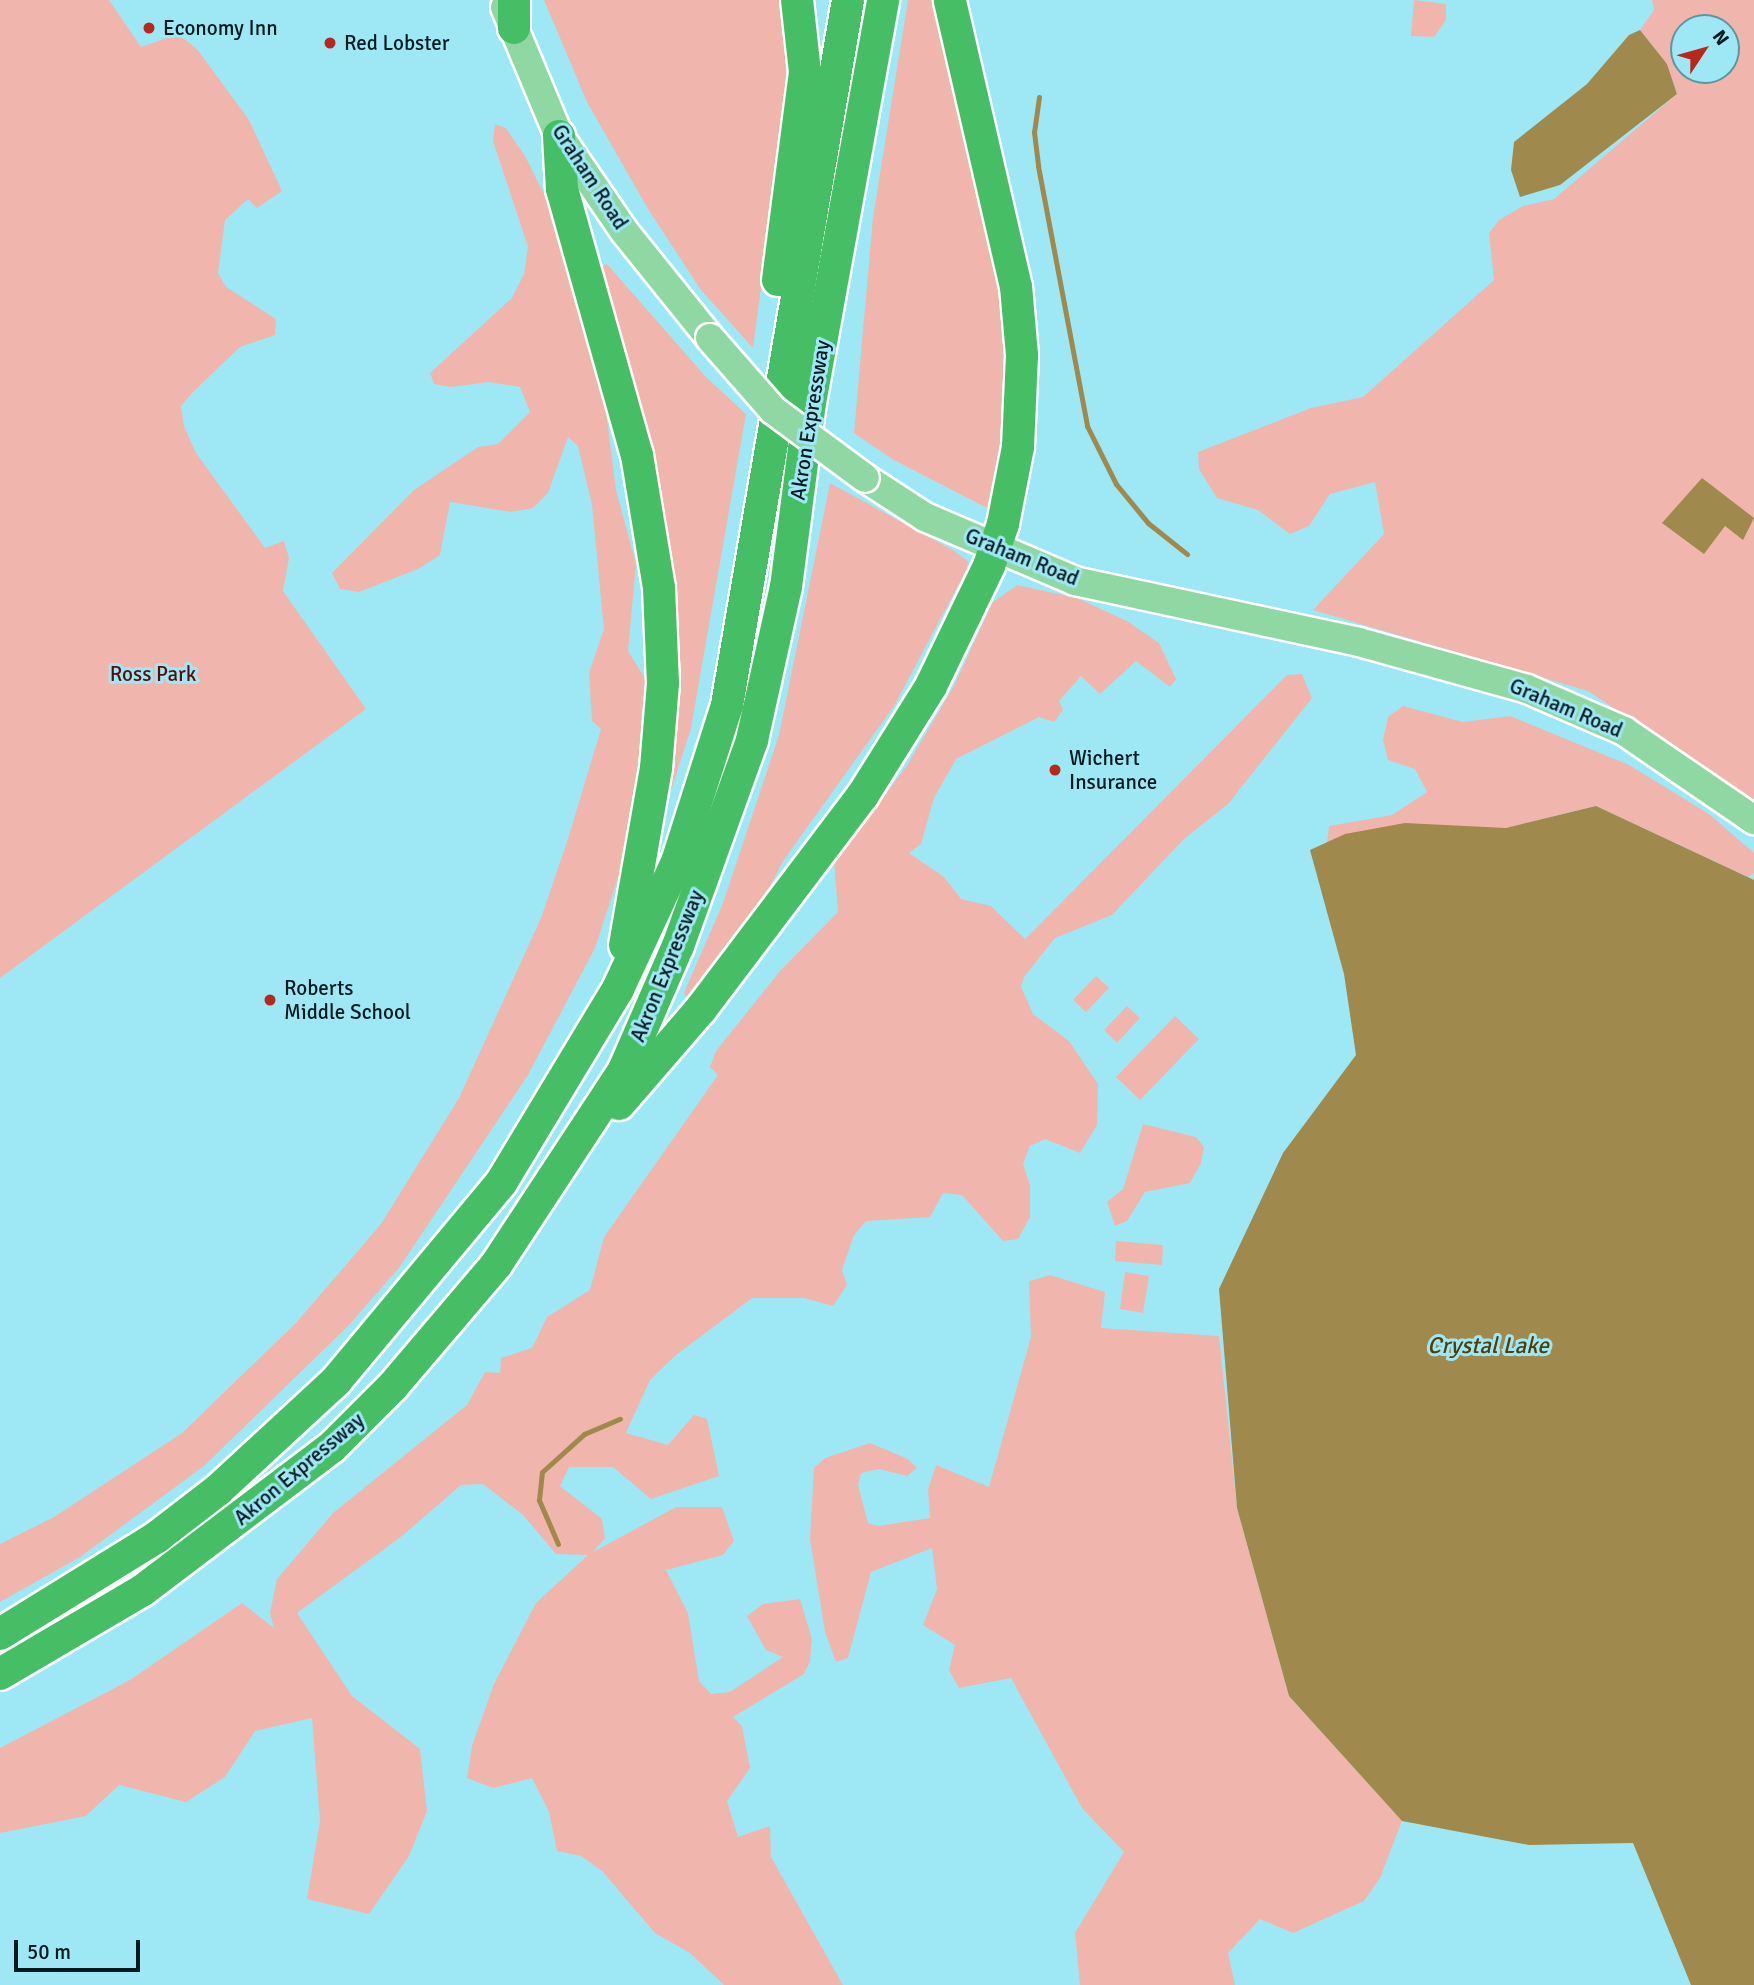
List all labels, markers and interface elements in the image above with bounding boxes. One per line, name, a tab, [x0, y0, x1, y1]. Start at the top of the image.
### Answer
north arrow	[1670, 14, 1740, 84]
place label: Economy Inn	[163, 15, 278, 41]
marker: Economy Inn	[141, 20, 157, 36]
text: N	[1707, 25, 1734, 50]
place label: Red Lobster	[344, 30, 450, 56]
marker: Red Lobster	[322, 35, 338, 51]
street label: Graham Road	[547, 120, 633, 234]
street label: Akron Expressway	[785, 338, 835, 502]
street label: Graham Road	[962, 523, 1082, 591]
park label: Ross Park	[110, 661, 196, 687]
street label: Graham Road	[1506, 673, 1626, 743]
place label: Wichert Insurance	[1069, 745, 1157, 795]
marker: Wichert Insurance	[1047, 762, 1063, 778]
street label: Akron Expressway	[625, 886, 709, 1046]
place label: Roberts Middle School	[284, 975, 411, 1025]
marker: Roberts Middle School	[262, 992, 278, 1008]
water label: Crystal Lake	[1427, 1332, 1549, 1360]
street label: Akron Expressway	[229, 1407, 369, 1531]
scale bar	[18, 1926, 144, 1970]
text: 50 m	[27, 1939, 71, 1965]

